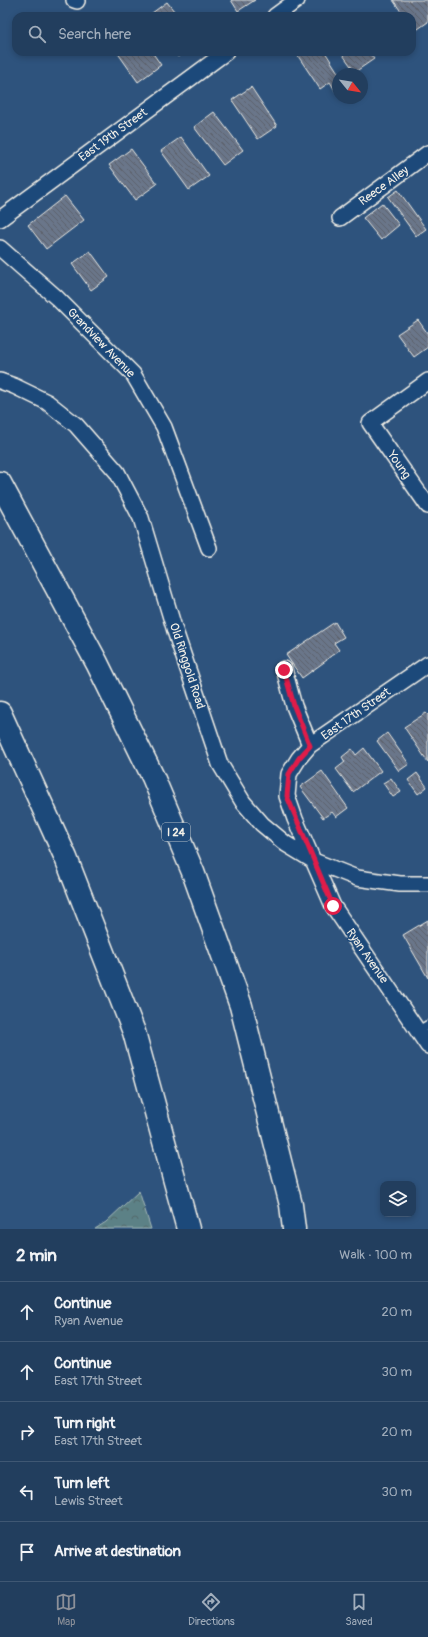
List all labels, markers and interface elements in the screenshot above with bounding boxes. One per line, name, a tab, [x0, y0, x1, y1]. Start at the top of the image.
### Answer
search box	[12, 12, 416, 56]
icon: search	[26, 23, 48, 45]
text: Search here	[58, 25, 131, 44]
north arrow	[332, 68, 368, 104]
street label: East 19th Street	[76, 105, 150, 165]
street label: Reece Alley	[356, 163, 412, 209]
street label: Grandview Avenue	[64, 305, 138, 381]
street label: Young	[383, 447, 414, 482]
street label: Old Ringgold Road	[166, 621, 208, 711]
route end	[275, 661, 293, 679]
street label: East 17th Street	[318, 684, 394, 743]
road number: I 24	[162, 823, 190, 841]
route start	[324, 897, 342, 915]
street label: Ryan Avenue	[343, 926, 391, 986]
map controls	[380, 1181, 416, 1217]
button: layers	[380, 1181, 416, 1217]
text: 2 min	[16, 1245, 57, 1266]
text: Walk · 100 m	[339, 1247, 412, 1263]
text: Continue	[54, 1294, 112, 1313]
icon: ahead	[16, 1301, 38, 1323]
text: 20 m	[381, 1304, 412, 1320]
text: Ryan Avenue	[54, 1313, 123, 1329]
text: Continue	[54, 1354, 112, 1373]
icon: ahead	[16, 1361, 38, 1383]
text: 30 m	[382, 1364, 412, 1380]
text: East 17th Street	[54, 1373, 142, 1389]
text: Turn right	[54, 1414, 115, 1433]
icon: right	[16, 1421, 38, 1443]
text: 20 m	[381, 1424, 412, 1440]
text: East 17th Street	[54, 1433, 142, 1449]
text: Turn left	[54, 1474, 110, 1493]
icon: left	[16, 1481, 38, 1503]
text: 30 m	[382, 1484, 412, 1500]
text: Lewis Street	[54, 1493, 123, 1509]
icon: arrive	[16, 1541, 38, 1563]
text: Arrive at destination	[54, 1542, 181, 1561]
tab: Map	[55, 1591, 77, 1628]
tab: Directions	[188, 1591, 235, 1628]
tab: Saved	[345, 1591, 373, 1628]

